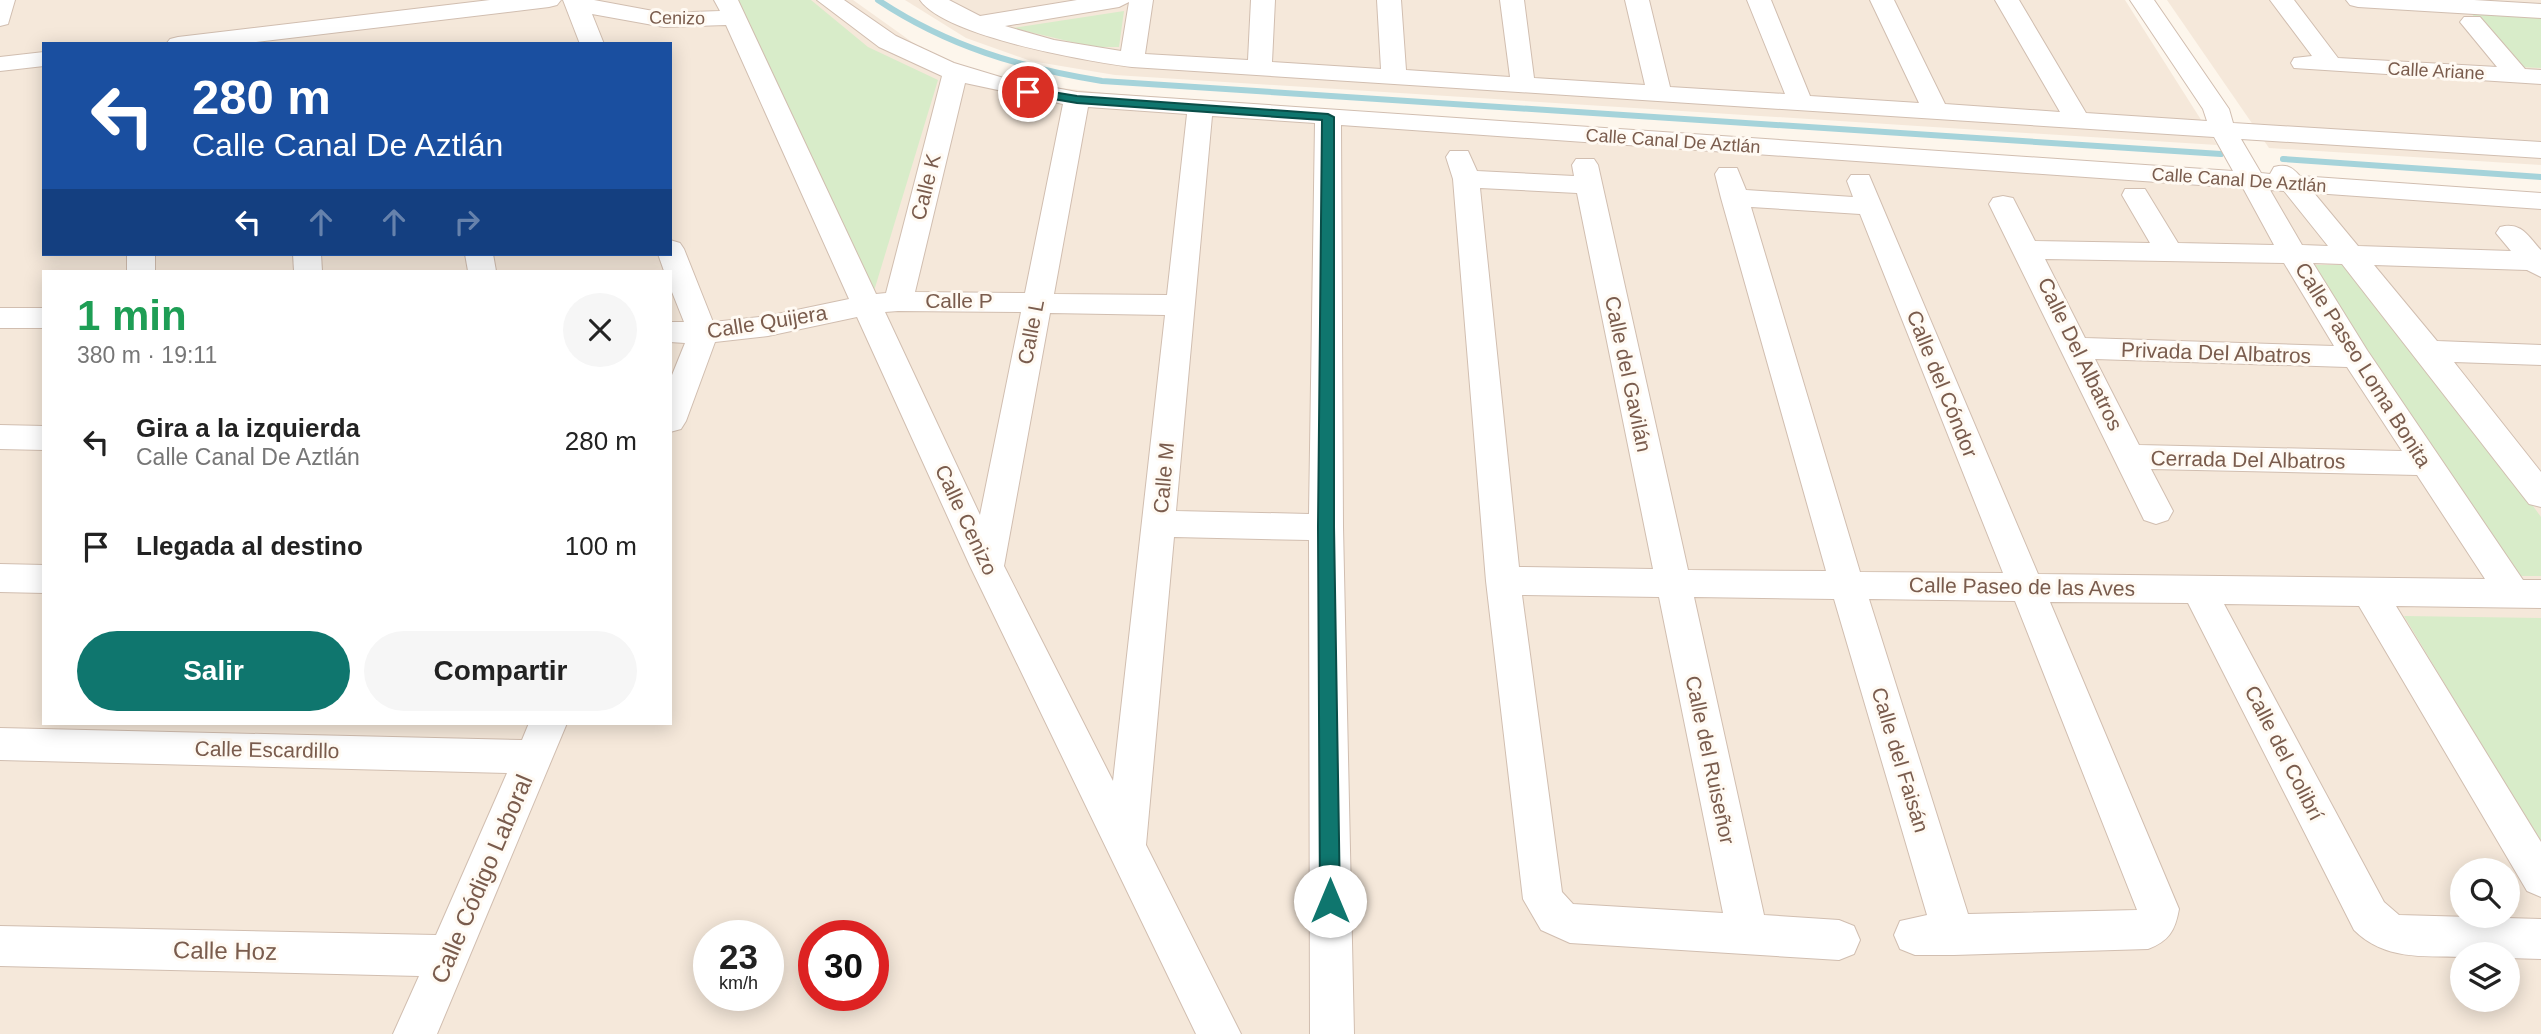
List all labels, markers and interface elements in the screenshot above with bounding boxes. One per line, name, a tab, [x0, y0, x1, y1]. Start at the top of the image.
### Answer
street label: Cenizo	[649, 8, 705, 28]
street label: Calle Ariane	[2387, 58, 2485, 84]
pin	[998, 62, 1058, 122]
icon: left	[77, 70, 168, 161]
text: 280 m	[192, 70, 331, 124]
icon: arrive	[1009, 73, 1047, 111]
street label: Calle Canal De Aztlán	[1585, 125, 1761, 157]
text: Calle Canal De Aztlán	[192, 127, 503, 163]
street label: Calle K	[906, 151, 945, 223]
street label: Calle Canal De Aztlán	[2151, 164, 2327, 196]
icon: left	[229, 203, 267, 241]
icon: ahead	[302, 203, 340, 241]
icon: ahead	[375, 203, 413, 241]
icon: right	[448, 203, 486, 241]
street label: Calle Paseo Loma Bonita	[2291, 258, 2436, 472]
street label: Calle Del Albatros	[2034, 274, 2127, 434]
street label: Calle P	[925, 289, 993, 312]
text: 1 min	[77, 292, 187, 339]
button: close	[563, 293, 637, 367]
street label: Calle del Gavilán	[1601, 294, 1656, 454]
street label: Calle L	[1013, 298, 1048, 366]
street label: Calle Quijera	[705, 301, 829, 342]
street label: Calle del Cóndor	[1902, 307, 1982, 461]
street label: Privada Del Albatros	[2121, 338, 2311, 367]
text: 380 m · 19:11	[77, 342, 217, 368]
text: Gira a la izquierda	[136, 413, 360, 443]
icon: left	[77, 423, 115, 461]
text: 280 m	[565, 426, 637, 456]
street label: Calle M	[1149, 441, 1178, 514]
text: Calle Canal De Aztlán	[136, 444, 360, 470]
street label: Cerrada Del Albatros	[2150, 446, 2346, 473]
street label: Calle Cenizo	[931, 461, 1002, 579]
icon: arrive	[77, 528, 115, 566]
text: Llegada al destino	[136, 531, 363, 561]
text: 100 m	[565, 531, 637, 561]
street label: Calle Paseo de las Aves	[1909, 573, 2135, 600]
button: Salir	[77, 631, 350, 711]
button: Compartir	[364, 631, 637, 711]
street label: Calle del Ruiseñor	[1681, 674, 1740, 846]
street label: Calle del Colibrí	[2241, 682, 2328, 824]
street label: Calle del Faisán	[1867, 684, 1933, 835]
street label: Calle Escardillo	[194, 737, 340, 762]
street label: Calle Código Laboral	[425, 770, 538, 987]
map controls	[2450, 858, 2520, 1012]
button: search	[2450, 858, 2520, 928]
position arrow	[1293, 864, 1367, 938]
speed limit sign: 30	[798, 920, 889, 1011]
street label: Calle Hoz	[173, 936, 277, 965]
text: 23	[719, 937, 758, 976]
button: layers	[2450, 942, 2520, 1012]
text: km/h	[719, 973, 758, 993]

